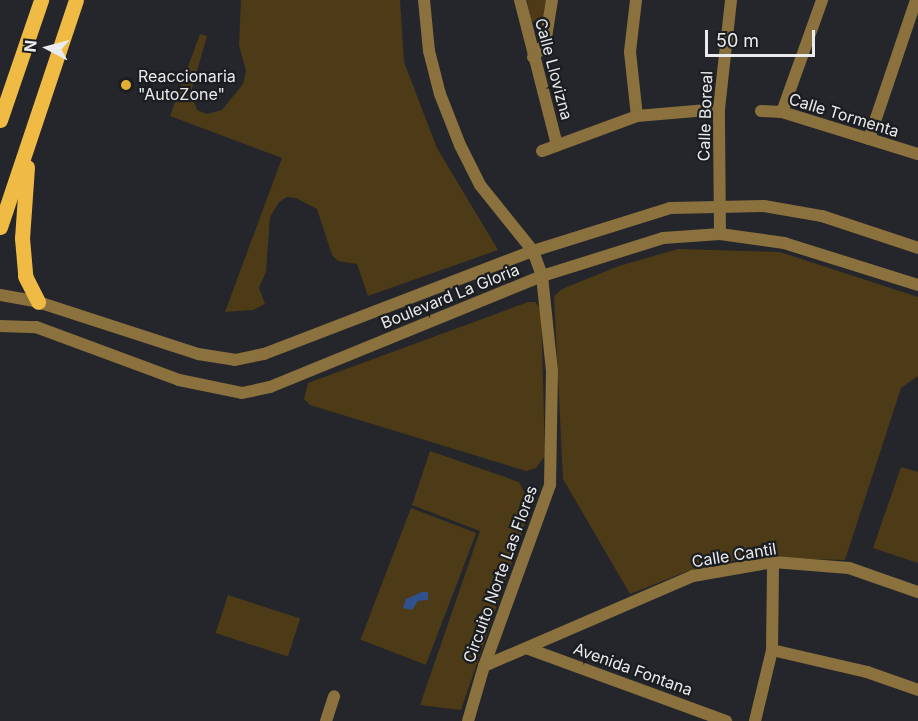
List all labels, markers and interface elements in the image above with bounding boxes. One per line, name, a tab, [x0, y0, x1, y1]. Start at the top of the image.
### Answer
street label: Calle Llovizna	[531, 16, 577, 122]
north arrow	[18, 18, 78, 78]
scale bar	[708, 18, 818, 56]
text: 50 m	[716, 30, 759, 51]
text: N	[20, 39, 41, 53]
place label: Reaccionaria "AutoZone"	[138, 66, 236, 104]
street label: Calle Boreal	[694, 70, 716, 162]
marker: Reaccionaria "AutoZone"	[119, 78, 133, 92]
street label: Calle Tormenta	[787, 89, 901, 141]
street label: Boulevard La Gloria	[378, 259, 522, 333]
street label: Circuito Norte Las Flores	[459, 483, 541, 665]
street label: Calle Cantil	[690, 539, 778, 571]
street label: Avenida Fontana	[571, 639, 695, 699]

